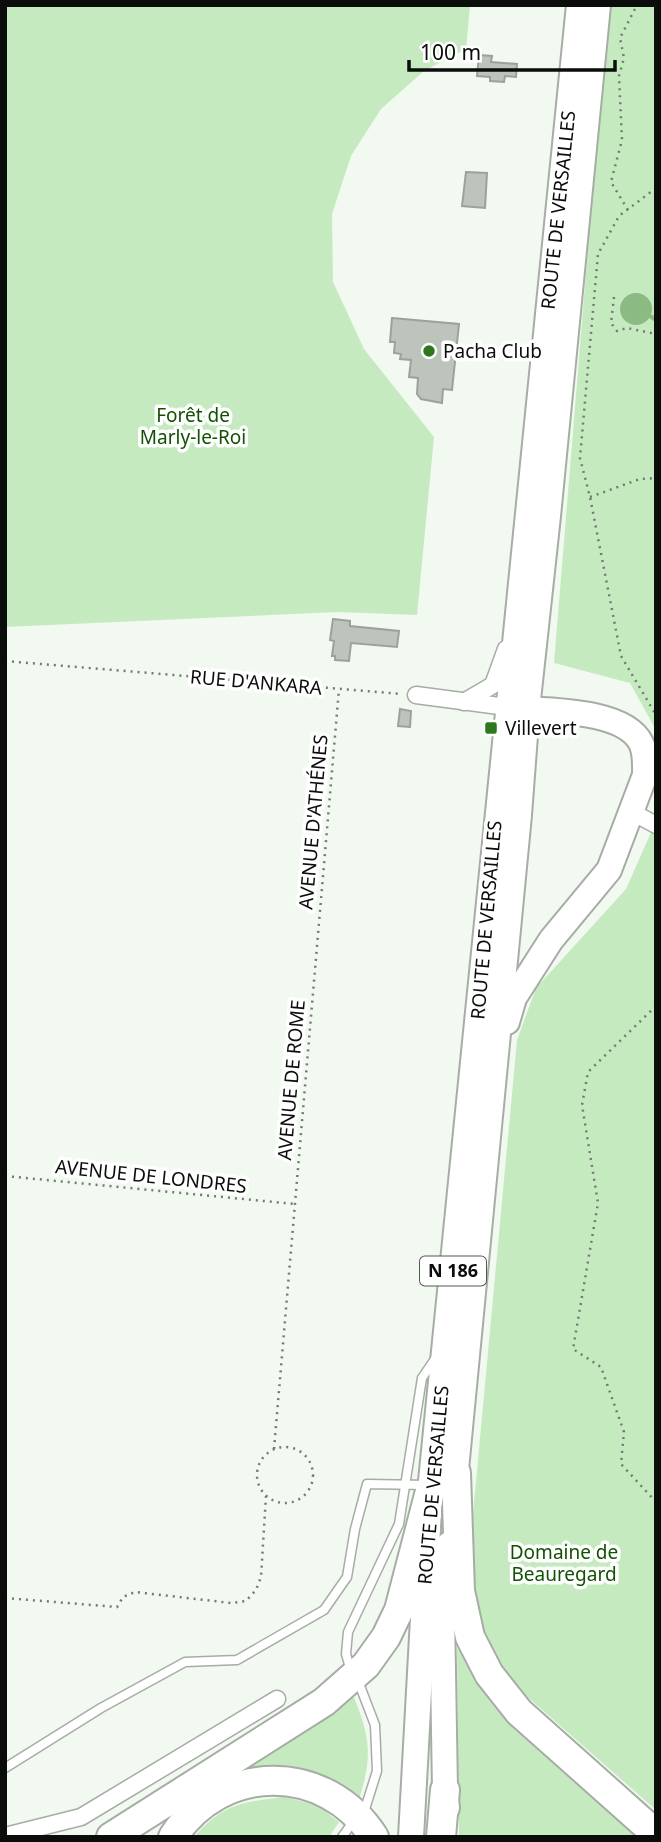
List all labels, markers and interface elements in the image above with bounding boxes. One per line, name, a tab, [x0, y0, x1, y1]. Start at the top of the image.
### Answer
scale bar	[409, 28, 616, 72]
text: 100 m	[420, 38, 481, 66]
street label: ROUTE DE VERSAILLES	[535, 109, 581, 311]
place label: Pacha Club	[443, 338, 542, 364]
marker: Pacha Club	[421, 343, 437, 359]
park label: Forêt de Marly-le-Roi	[140, 402, 246, 450]
street label: RUE D'ANKARA	[189, 663, 324, 701]
place label: Villevert	[505, 715, 577, 741]
marker: Villevert	[483, 720, 499, 736]
street label: AVENUE D'ATHÉNES	[292, 733, 334, 911]
street label: ROUTE DE VERSAILLES	[464, 819, 508, 1021]
street label: AVENUE DE ROME	[271, 999, 311, 1161]
street label: AVENUE DE LONDRES	[54, 1153, 248, 1199]
road number: N 186	[420, 1256, 486, 1286]
street label: ROUTE DE VERSAILLES	[411, 1384, 455, 1586]
park label: Domaine de Beauregard	[510, 1539, 618, 1587]

